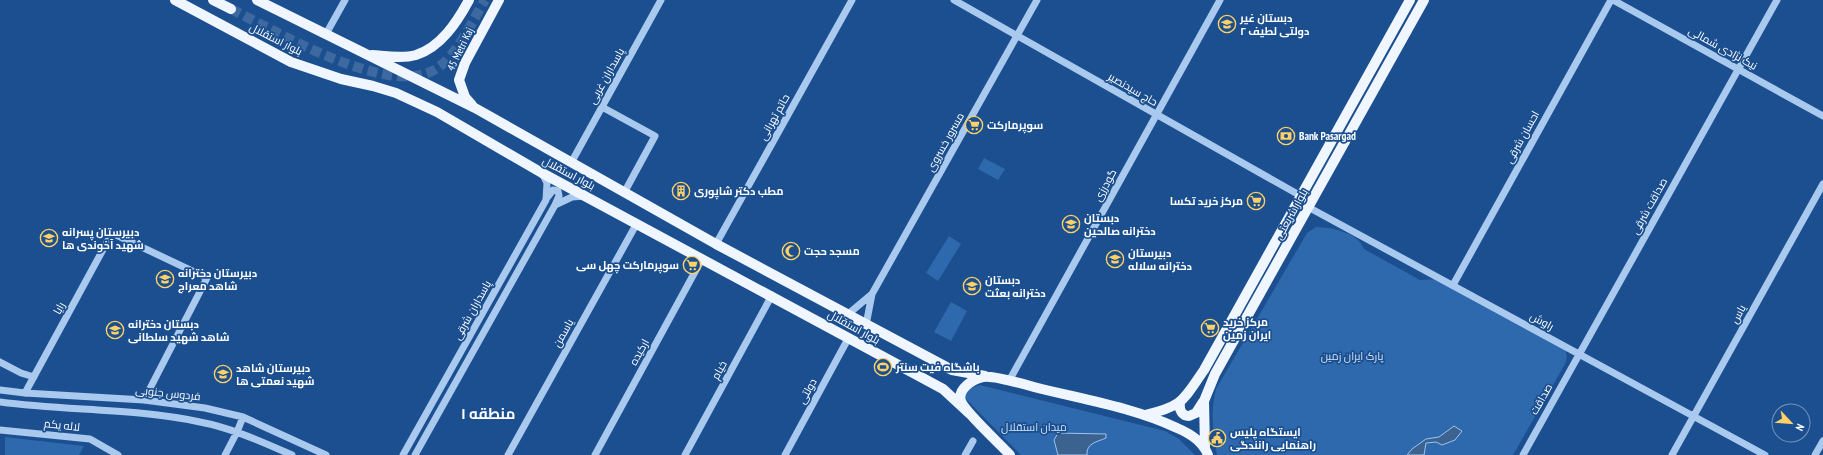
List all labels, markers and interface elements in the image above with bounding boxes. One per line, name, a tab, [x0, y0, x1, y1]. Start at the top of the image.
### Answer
place label: دبستان غیر دولتی لطیف ۲	[1239, 11, 1310, 39]
school or university icon: دبستان غیر دولتی لطیف ۲	[1217, 14, 1237, 34]
street label: بلوار استقلال	[247, 20, 305, 58]
street label: نیک نژادی شمالی	[1686, 23, 1760, 73]
street label: 45 Metri Kaj	[444, 25, 476, 73]
street label: پاسداران غربی	[585, 45, 627, 107]
street label: حاج سیدنصیر	[1104, 69, 1160, 110]
street label: حاتم تهرانی	[756, 91, 793, 143]
street label: احسان شرقی	[1502, 108, 1542, 166]
street label: مسرور خسروی	[923, 110, 967, 174]
supermarket icon: سوپرمارکت	[964, 115, 984, 135]
place label: سوپرمارکت	[987, 118, 1043, 134]
bank icon: Bank Pasargad	[1276, 126, 1296, 146]
place label: Bank Pasargad	[1299, 129, 1356, 143]
street label: بلوار استقلال	[540, 153, 598, 193]
street label: گودرزی	[1090, 166, 1120, 204]
street label: صداقت شرقی	[1628, 175, 1670, 237]
building icon: مطب دکتر شاپوری	[671, 181, 691, 201]
place label: مطب دکتر شاپوری	[694, 184, 784, 200]
street label: بلوار شریعتی	[1271, 186, 1311, 242]
supermarket icon: مرکز خرید تکسا	[1246, 191, 1266, 211]
place label: مرکز خرید تکسا	[1170, 194, 1243, 208]
place label: دبستان دخترانه صالحین	[1084, 211, 1156, 238]
school or university icon: دبستان دخترانه صالحین	[1061, 214, 1081, 234]
place label: دبیرستان پسرانه شهید آخوندی ها	[62, 225, 144, 253]
school or university icon: دبیرستان پسرانه شهید آخوندی ها	[39, 228, 59, 248]
mosque icon: مسجد حجت	[781, 241, 801, 261]
place label: مسجد حجت	[804, 244, 860, 258]
place label: دبیرستان دخترانه سلاله	[1128, 246, 1192, 273]
school or university icon: دبیرستان دخترانه سلاله	[1105, 249, 1125, 269]
supermarket icon: سوپرمارکت چهل سی	[682, 255, 702, 275]
place label: سوپرمارکت چهل سی	[576, 258, 679, 274]
place label: دبیرستان دخترانه شاهد معراج	[178, 266, 257, 294]
school or university icon: دبیرستان دخترانه شاهد معراج	[155, 269, 175, 289]
place label: دبستان دخترانه بعثت	[985, 273, 1046, 300]
school or university icon: دبستان دخترانه بعثت	[962, 276, 982, 296]
street label: پاسداران شرقی	[450, 278, 494, 342]
street label: رایا	[50, 299, 68, 317]
street label: یاس	[1727, 302, 1749, 326]
street label: بلوار استقلال	[825, 307, 883, 347]
street label: راوش	[1528, 309, 1556, 333]
place label: مرکز خرید ایران زمین	[1223, 315, 1271, 342]
street label: یاسمن	[550, 316, 577, 350]
place label: دبستان دخترانه شاهد شهید سلطانی	[128, 317, 229, 345]
supermarket icon: مرکز خرید ایران زمین	[1200, 318, 1220, 338]
school or university icon: دبستان دخترانه شاهد شهید سلطانی	[105, 320, 125, 340]
street label: ارکیده	[626, 336, 652, 368]
park label: پارک ایران زمین	[1321, 349, 1383, 363]
sports icon: باشگاه فیت سنتر	[873, 357, 893, 377]
street label: خیام	[708, 358, 731, 382]
place label: باشگاه فیت سنتر	[895, 360, 980, 374]
place label: دبیرستان شاهد شهید نعمتی ها	[236, 361, 315, 389]
school or university icon: دبیرستان شاهد شهید نعمتی ها	[213, 364, 233, 384]
street label: دولتی	[794, 376, 820, 406]
street label: صداقت	[1527, 381, 1555, 417]
street label: فردوس جنوبی	[135, 383, 201, 403]
north arrow	[1771, 403, 1811, 443]
district label: منطقه ۱	[461, 404, 515, 423]
street label: لاله یکم	[43, 416, 81, 435]
park label: میدان استقلال	[1001, 420, 1067, 434]
text: N	[1792, 422, 1808, 433]
place label: ایستگاه پلیس راهنمایی رانندگی	[1230, 425, 1316, 452]
public building icon: ایستگاه پلیس راهنمایی رانندگی	[1207, 428, 1227, 448]

